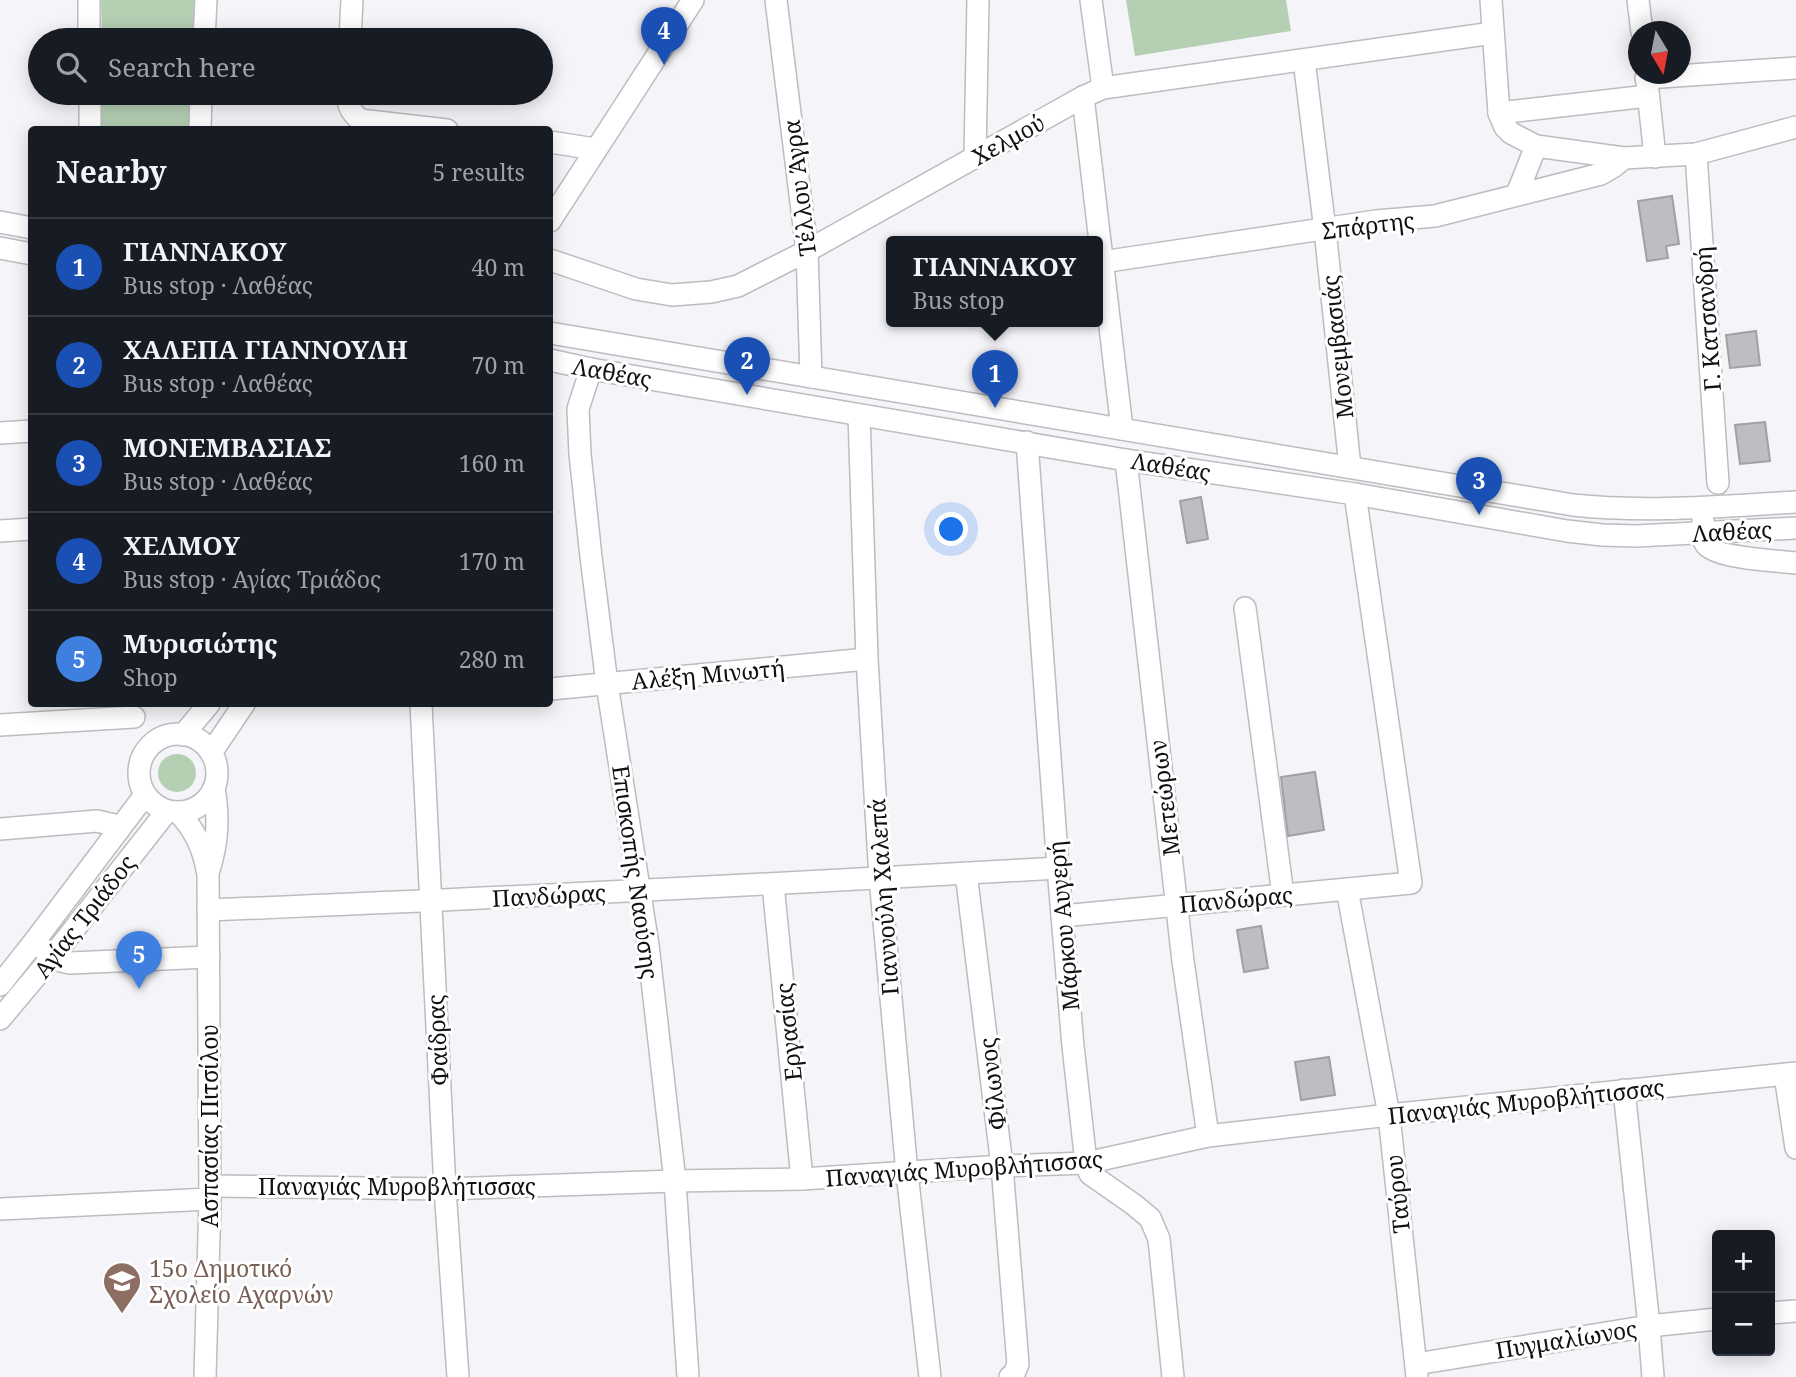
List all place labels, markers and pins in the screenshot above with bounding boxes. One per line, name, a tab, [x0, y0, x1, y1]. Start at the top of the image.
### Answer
pin: 4	[641, 7, 687, 65]
pin: 2	[724, 337, 770, 395]
pin: 1	[972, 350, 1018, 408]
pin: 3	[1456, 457, 1502, 515]
pin: 5	[116, 931, 162, 989]
place label: 15ο Δημοτικό Σχολείο Αχαρνών	[149, 1252, 334, 1310]
school or university icon: 15ο Δημοτικό Σχολείο Αχαρνών	[101, 1260, 143, 1315]

